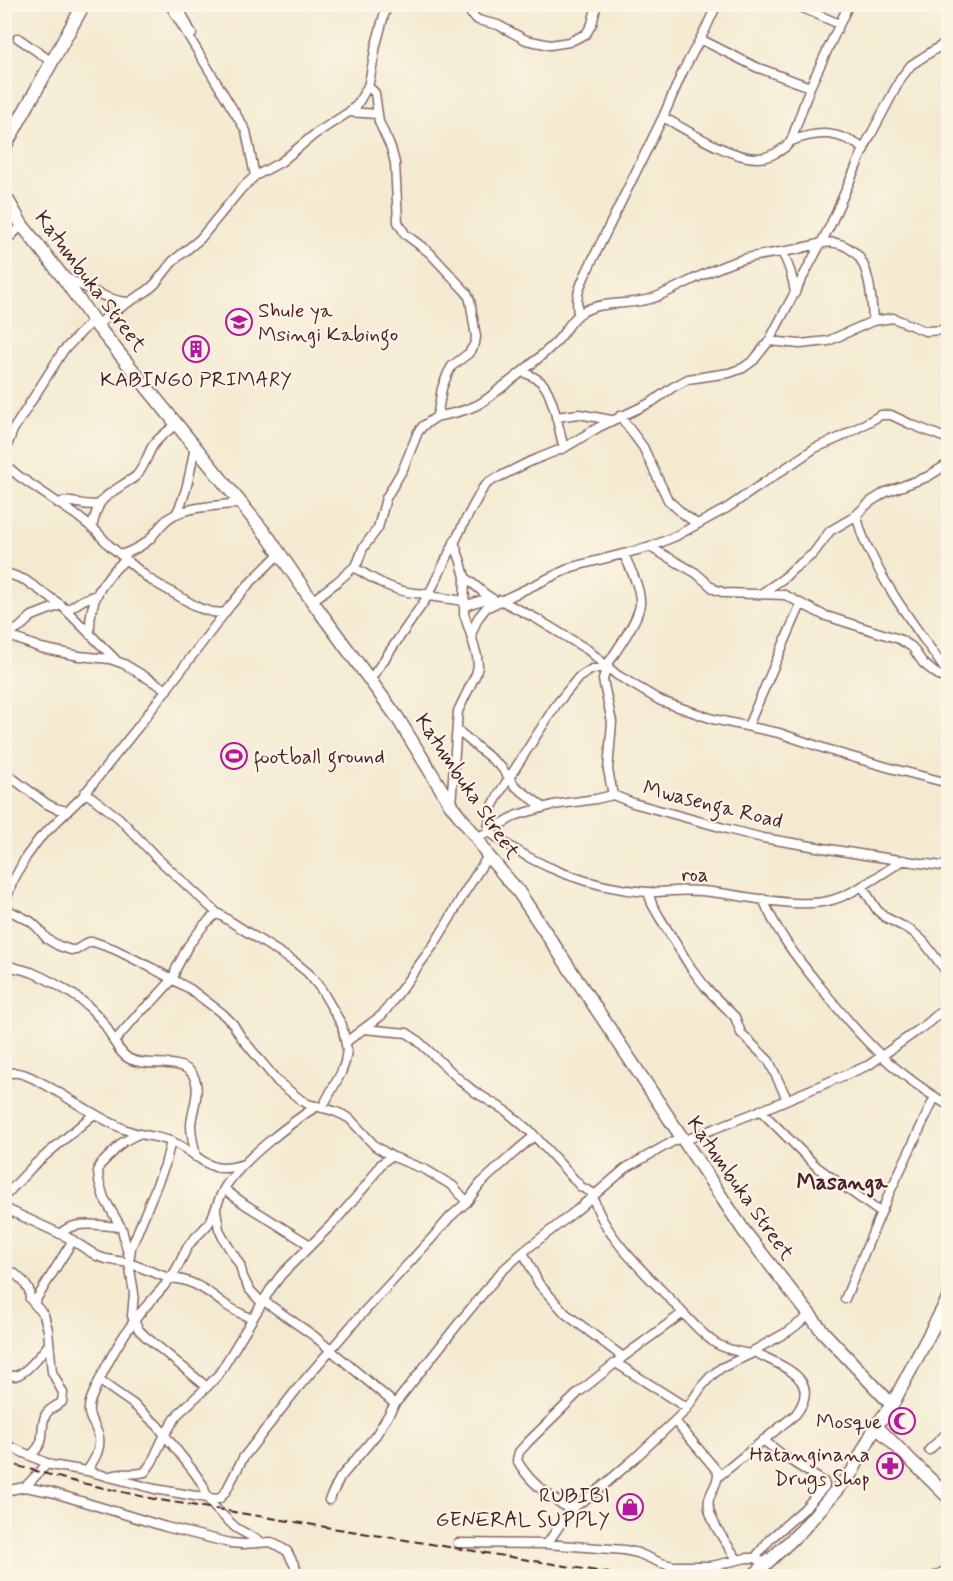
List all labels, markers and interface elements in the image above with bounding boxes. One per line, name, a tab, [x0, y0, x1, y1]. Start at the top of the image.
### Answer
street label: Katumbuka Street	[28, 205, 153, 358]
place label: Shule ya Msingi Kabingo	[258, 297, 398, 351]
school or university icon: Shule ya Msingi Kabingo	[224, 307, 254, 337]
building icon: KABINGO PRIMARY	[181, 334, 211, 364]
place label: KABINGO PRIMARY	[100, 366, 292, 394]
street label: Katumbuka Street	[408, 708, 527, 865]
sports icon: football ground	[219, 741, 249, 771]
place label: football ground	[254, 743, 385, 773]
street label: Mwasenga Road	[640, 774, 785, 838]
street label: roa	[681, 861, 709, 889]
street label: Katumbuka Street	[680, 1111, 801, 1267]
district label: Masanga	[796, 1169, 888, 1198]
mosque icon: Mosque	[887, 1406, 917, 1436]
place label: Mosque	[816, 1408, 882, 1436]
place label: Hatanginana Drugs Shop	[750, 1441, 870, 1494]
pharmacy icon: Hatanginana Drugs Shop	[875, 1451, 905, 1481]
place label: RUBIBI GENERAL SUPPLY	[436, 1482, 610, 1534]
shop icon: RUBIBI GENERAL SUPPLY	[615, 1492, 645, 1522]

